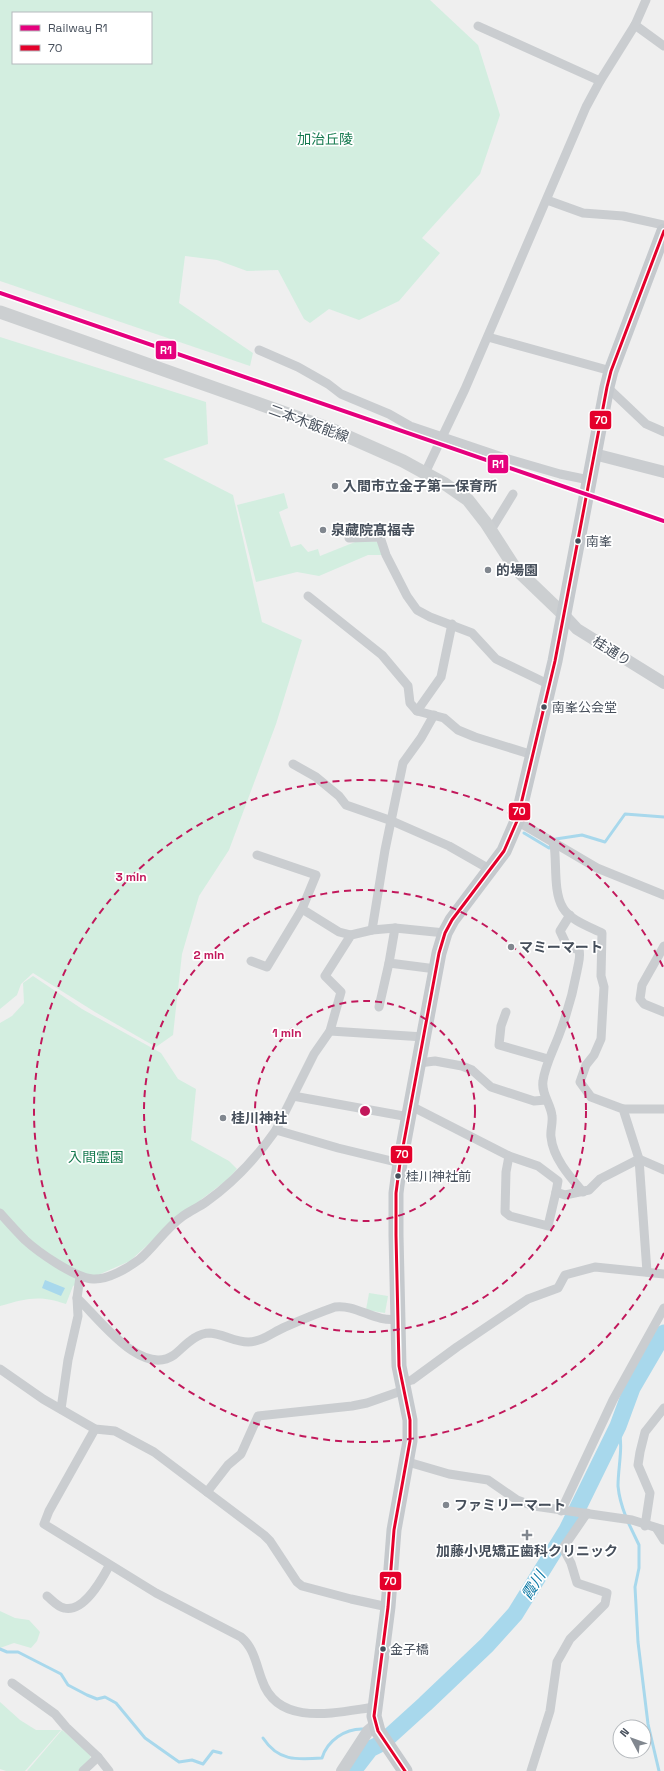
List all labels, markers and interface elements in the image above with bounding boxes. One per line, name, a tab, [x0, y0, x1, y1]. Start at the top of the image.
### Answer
legend	[12, 12, 152, 64]
text: Railway R1	[48, 20, 108, 36]
text: 70	[48, 40, 62, 56]
park label: 加治丘陵	[297, 130, 353, 148]
line badge: R1	[155, 340, 177, 360]
text: R1	[160, 343, 172, 357]
street label: 二本木飯能線	[266, 400, 352, 446]
line badge: 70	[589, 410, 612, 430]
text: 70	[594, 413, 608, 427]
line badge: R1	[487, 454, 509, 474]
text: R1	[492, 457, 504, 471]
place label: 入間市立金子第一保育所	[343, 477, 497, 495]
marker: 入間市立金子第一保育所	[330, 481, 340, 491]
place label: 泉藏院髙福寺	[331, 521, 415, 539]
marker: 泉藏院髙福寺	[318, 525, 328, 535]
place label: 南峯	[586, 533, 612, 550]
marker: 南峯	[573, 536, 583, 546]
place label: 的場園	[496, 561, 538, 579]
marker: 的場園	[483, 565, 493, 575]
street label: 桂通り	[589, 632, 635, 670]
place label: 南峯公会堂	[552, 699, 617, 716]
marker: 南峯公会堂	[539, 702, 549, 712]
line badge: 70	[508, 802, 531, 821]
text: 70	[512, 804, 526, 818]
text: 3 min	[115, 869, 147, 885]
place label: マミーマート	[519, 938, 603, 956]
marker: マミーマート	[506, 942, 516, 952]
text: 2 min	[193, 947, 225, 963]
text: 1 min	[272, 1025, 302, 1041]
centre of rings	[358, 1104, 372, 1118]
place label: 桂川神社	[231, 1109, 287, 1127]
marker: 桂川神社	[218, 1113, 228, 1123]
line badge: 70	[390, 1145, 413, 1164]
text: 70	[395, 1147, 409, 1161]
park label: 入間霊園	[68, 1148, 124, 1166]
place label: 桂川神社前	[406, 1168, 471, 1185]
marker: 桂川神社前	[393, 1171, 403, 1181]
place label: ファミリーマート	[454, 1496, 566, 1514]
marker: ファミリーマート	[441, 1500, 451, 1510]
marker: 加藤小児矯正歯科クリニック	[521, 1529, 533, 1541]
place label: 加藤小児矯正歯科クリニック	[436, 1542, 618, 1560]
water label: 霞川	[517, 1566, 550, 1603]
line badge: 70	[379, 1571, 402, 1591]
text: 70	[383, 1574, 397, 1588]
place label: 金子橋	[390, 1641, 429, 1658]
marker: 金子橋	[378, 1644, 388, 1654]
north arrow	[612, 1719, 652, 1759]
text: N	[617, 1725, 632, 1740]

